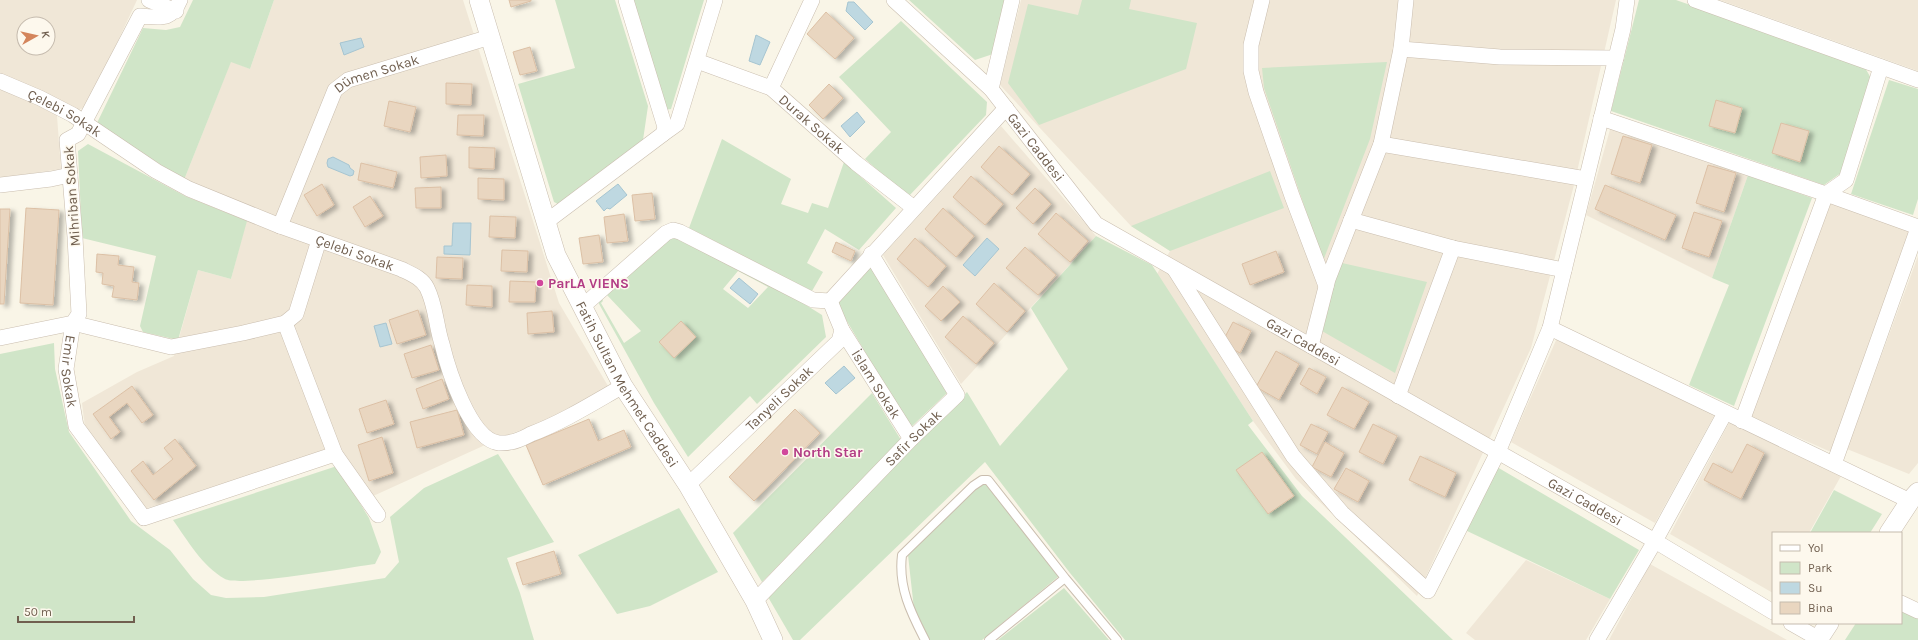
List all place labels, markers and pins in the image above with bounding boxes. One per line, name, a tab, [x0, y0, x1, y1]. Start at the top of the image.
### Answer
place label: ParLA VIENS	[548, 275, 629, 292]
marker: ParLA VIENS	[535, 278, 545, 288]
place label: North Star	[793, 444, 863, 461]
marker: North Star	[780, 447, 790, 457]

